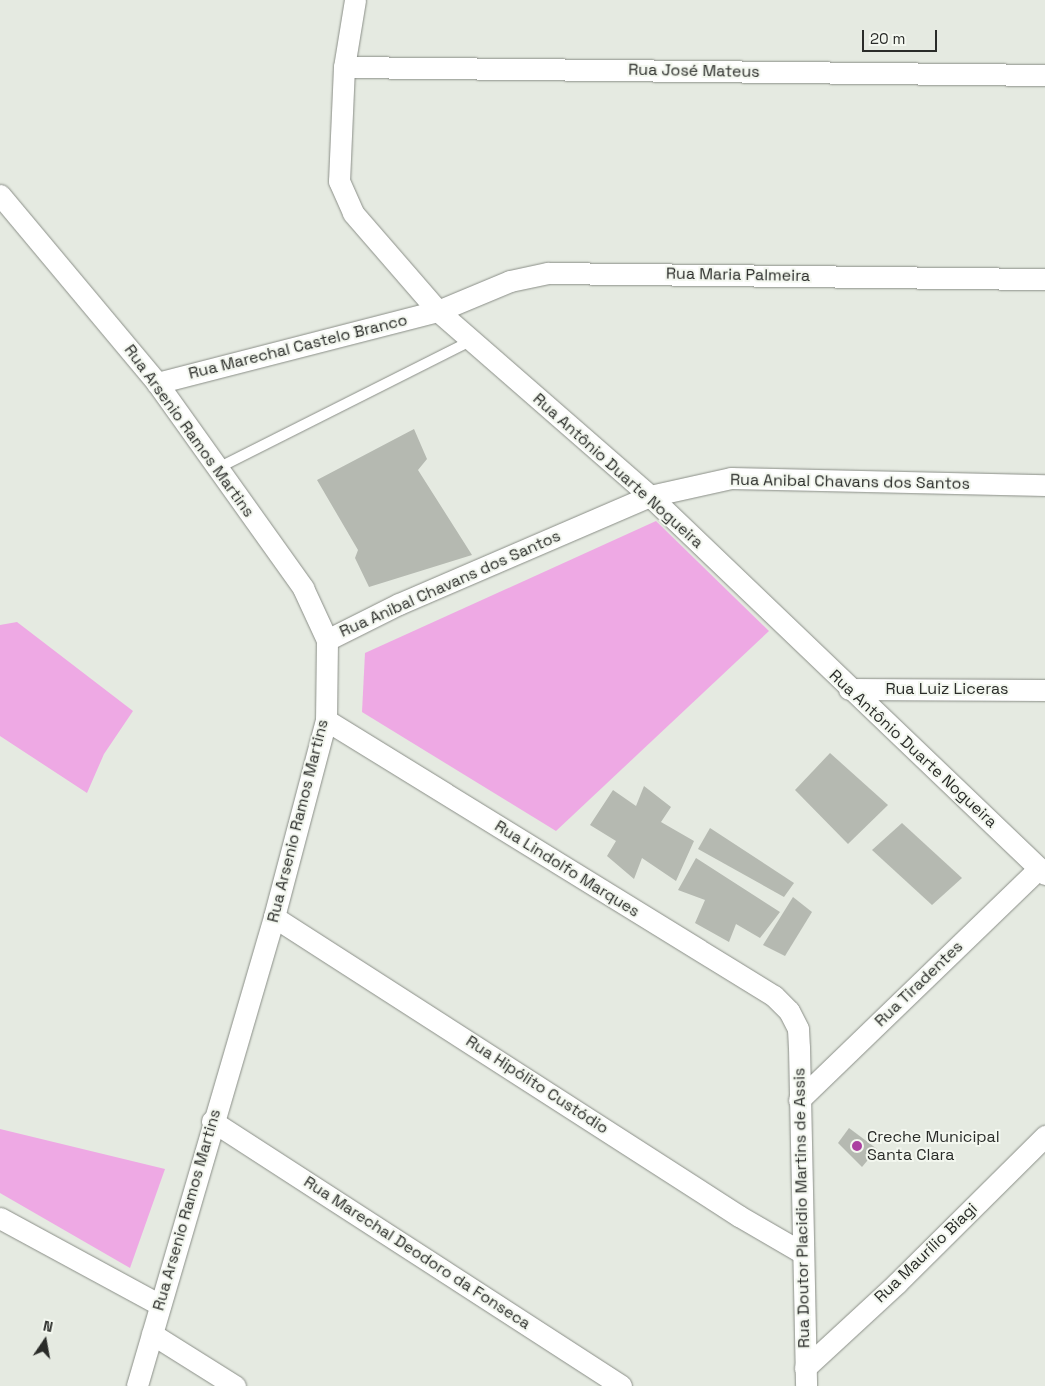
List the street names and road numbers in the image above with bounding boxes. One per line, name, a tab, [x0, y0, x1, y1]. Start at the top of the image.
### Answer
street label: Rua José Mateus	[628, 60, 760, 82]
street label: Rua Maria Palmeira	[666, 264, 810, 286]
street label: Rua Marechal Castelo Branco	[187, 310, 409, 384]
street label: Rua Arsenio Ramos Martins	[120, 341, 258, 521]
street label: Rua Antônio Duarte Nogueira	[529, 389, 707, 553]
street label: Rua Anibal Chavans dos Santos	[730, 470, 970, 494]
street label: Rua Anibal Chavans dos Santos	[336, 526, 564, 642]
street label: Rua Antônio Duarte Nogueira	[825, 666, 1001, 832]
street label: Rua Luiz Liceras	[885, 679, 1009, 699]
street label: Rua Arsenio Ramos Martins	[263, 717, 333, 925]
street label: Rua Lindolfo Marques	[491, 817, 643, 921]
street label: Rua Tiradentes	[871, 937, 967, 1031]
street label: Rua Hipólito Custódio	[462, 1032, 612, 1138]
street label: Rua Doutor Placidio Martins de Assis	[790, 1067, 814, 1349]
street label: Rua Arsenio Ramos Martins	[149, 1107, 225, 1313]
street label: Rua Marechal Deodoro da Fonseca	[300, 1172, 534, 1334]
street label: Rua Maurílio Biagi	[871, 1199, 981, 1307]

